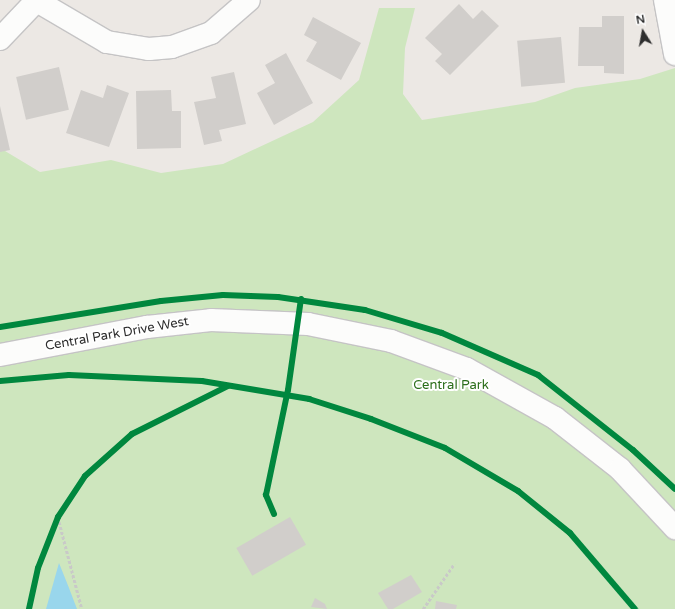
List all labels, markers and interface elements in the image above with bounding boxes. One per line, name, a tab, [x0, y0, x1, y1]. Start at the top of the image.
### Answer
north arrow	[623, 12, 663, 52]
text: N	[635, 13, 646, 27]
street label: Central Park Drive West	[44, 314, 190, 354]
park label: Central Park	[413, 377, 489, 393]

